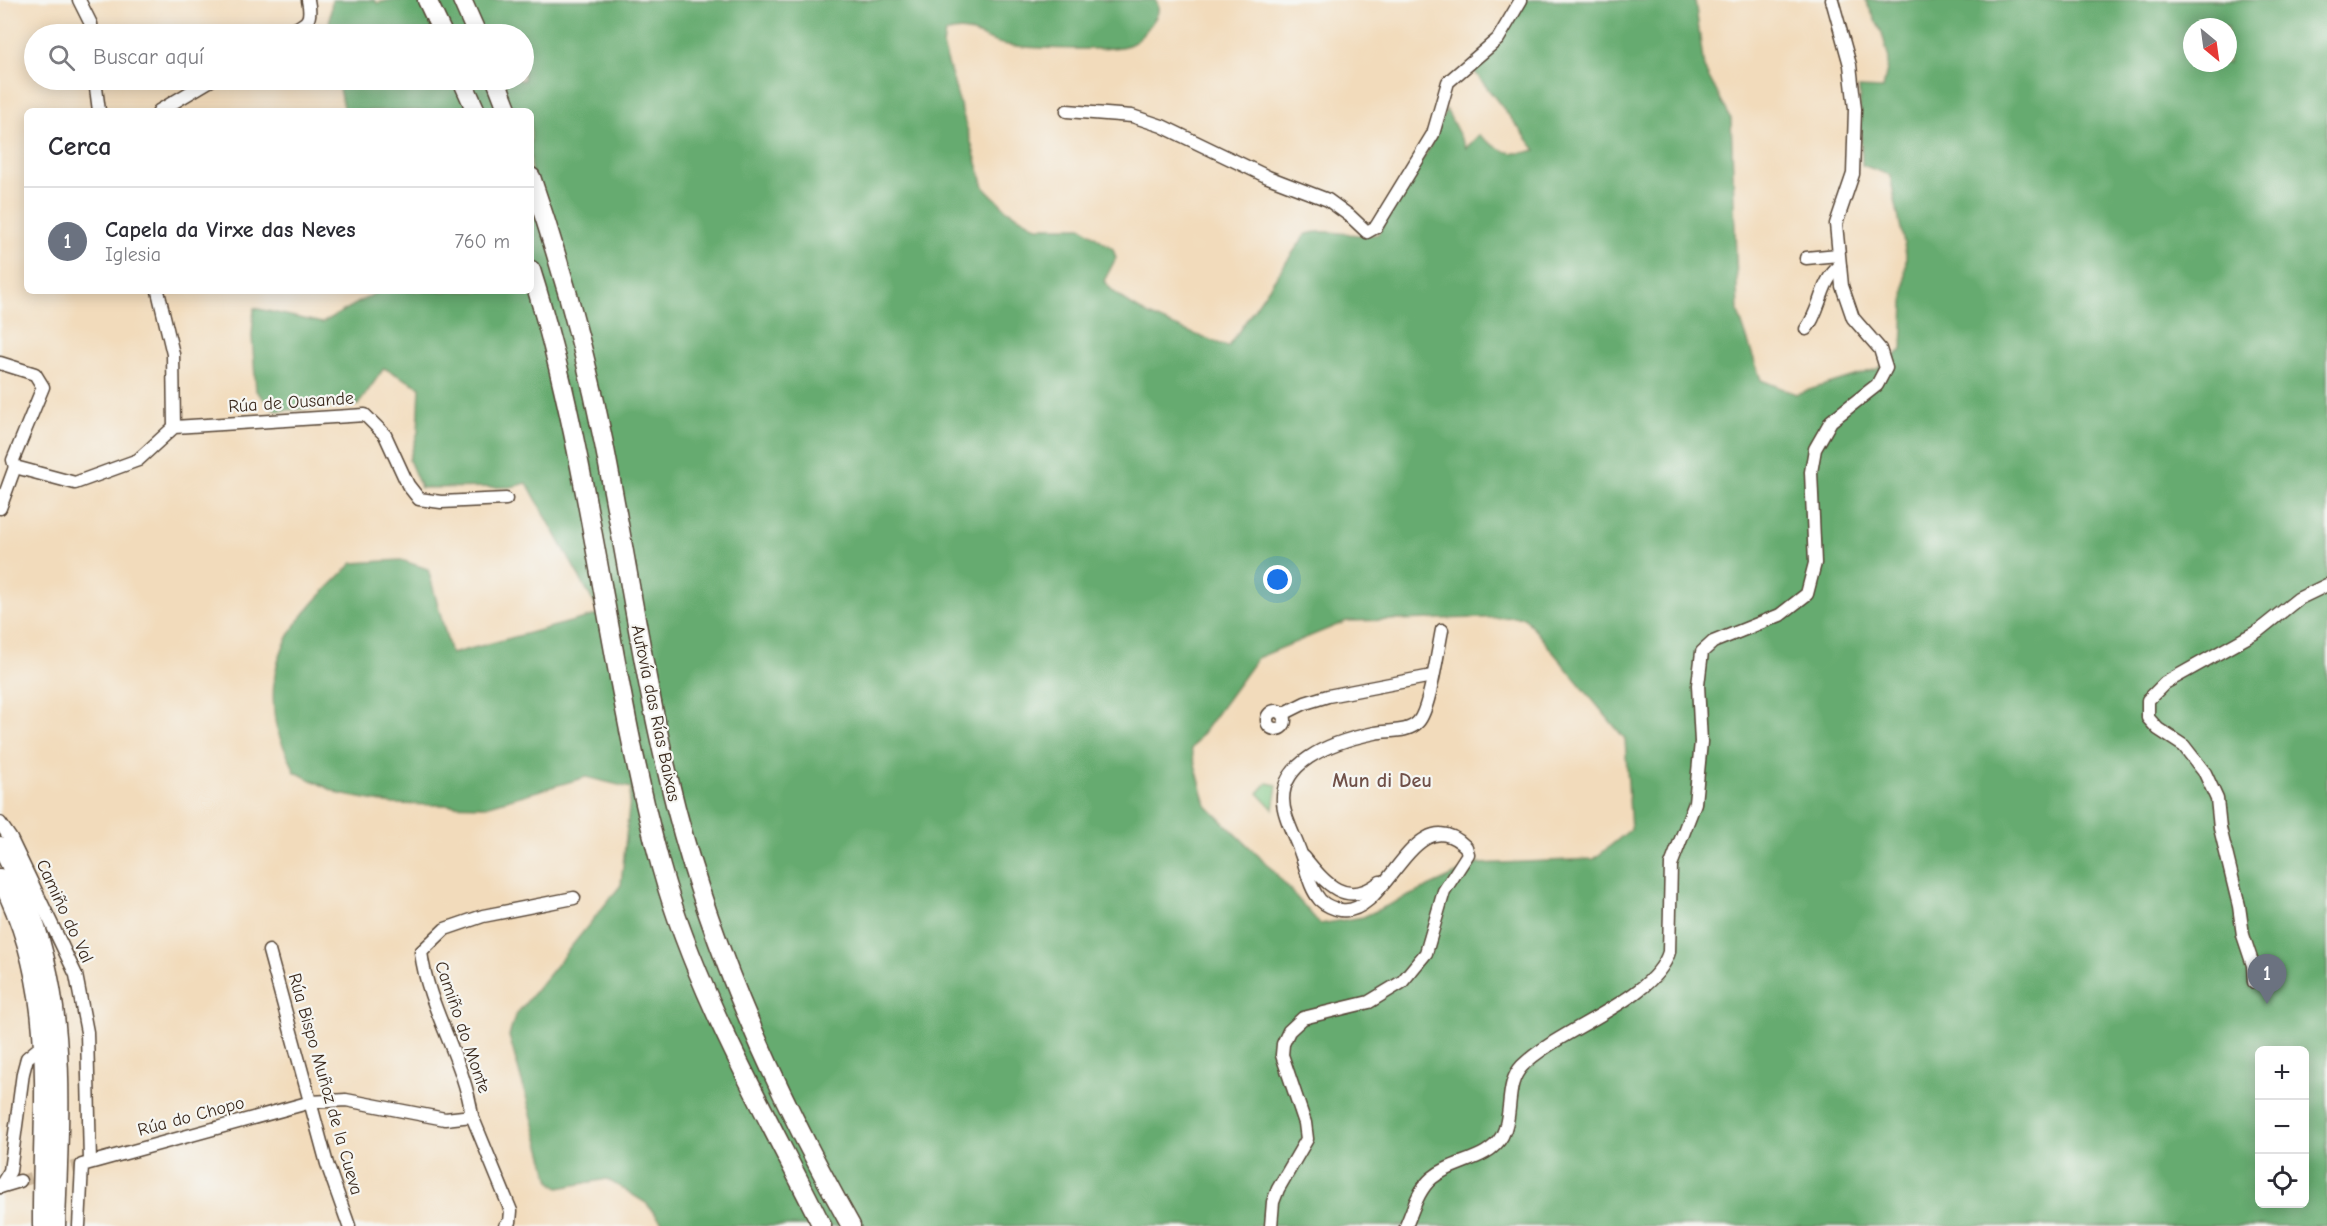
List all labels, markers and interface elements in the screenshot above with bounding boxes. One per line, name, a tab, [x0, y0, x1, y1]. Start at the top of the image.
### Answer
north arrow	[2183, 18, 2237, 72]
search box	[24, 24, 534, 90]
icon: search	[45, 41, 78, 74]
text: Buscar aquí	[93, 44, 204, 70]
text: Cerca	[48, 132, 112, 162]
text: Capela da Virxe das Neves	[105, 217, 356, 243]
text: 1	[64, 230, 71, 253]
text: 760 m	[454, 230, 510, 253]
text: Iglesia	[105, 243, 161, 266]
street label: Rúa de Ousande	[228, 388, 355, 417]
your location	[1263, 565, 1292, 594]
street label: Autovía das Rías Baixas	[627, 623, 684, 803]
district label: Mun di Deu	[1332, 769, 1432, 792]
street label: Camiño do Val	[31, 856, 98, 966]
pin: 1	[2248, 954, 2286, 1004]
street label: Camiño do Monte	[430, 958, 495, 1096]
street label: Rúa Bispo Muñoz de la Cueva	[284, 971, 367, 1197]
map controls	[2255, 1046, 2309, 1208]
button: +	[2255, 1046, 2309, 1100]
street label: Rúa do Chopo	[135, 1092, 247, 1141]
button: −	[2255, 1100, 2309, 1154]
button: locate	[2255, 1154, 2309, 1208]

